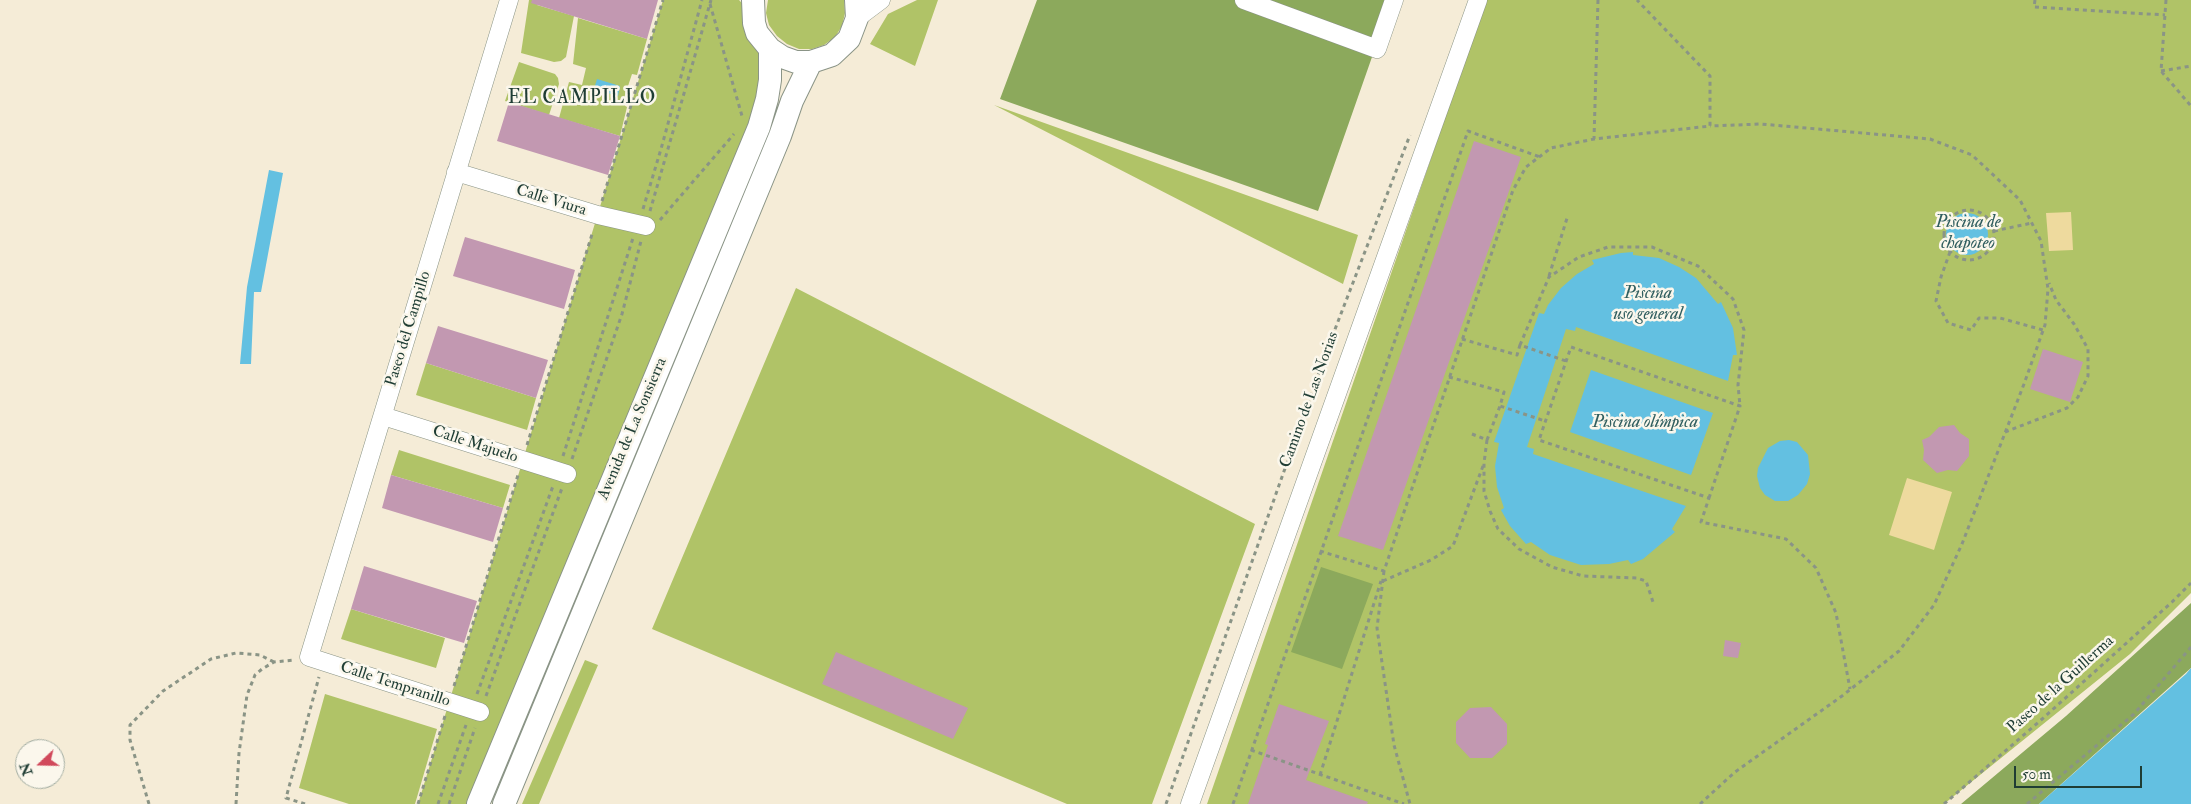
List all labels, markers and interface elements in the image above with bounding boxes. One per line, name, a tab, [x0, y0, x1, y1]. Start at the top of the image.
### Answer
district label: EL CAMPILLO	[506, 88, 658, 110]
street label: Calle Viura	[513, 181, 589, 221]
water label: Piscina de chapoteo	[1935, 212, 2001, 254]
street label: Paseo del Campillo	[382, 269, 436, 389]
water label: Piscina uso general	[1613, 283, 1683, 326]
street label: Camino de Las Norias	[1277, 329, 1343, 471]
street label: Avenida de La Sonsierra	[594, 355, 672, 503]
water label: Piscina olímpica	[1592, 412, 1698, 434]
street label: Calle Majuelo	[430, 422, 520, 468]
street label: Paseo de la Guillerma	[2004, 632, 2118, 738]
street label: Calle Tempranillo	[338, 658, 452, 712]
north arrow	[15, 739, 65, 789]
scale bar	[2016, 756, 2144, 788]
text: N	[16, 760, 37, 778]
text: 50 m	[2022, 765, 2051, 784]

